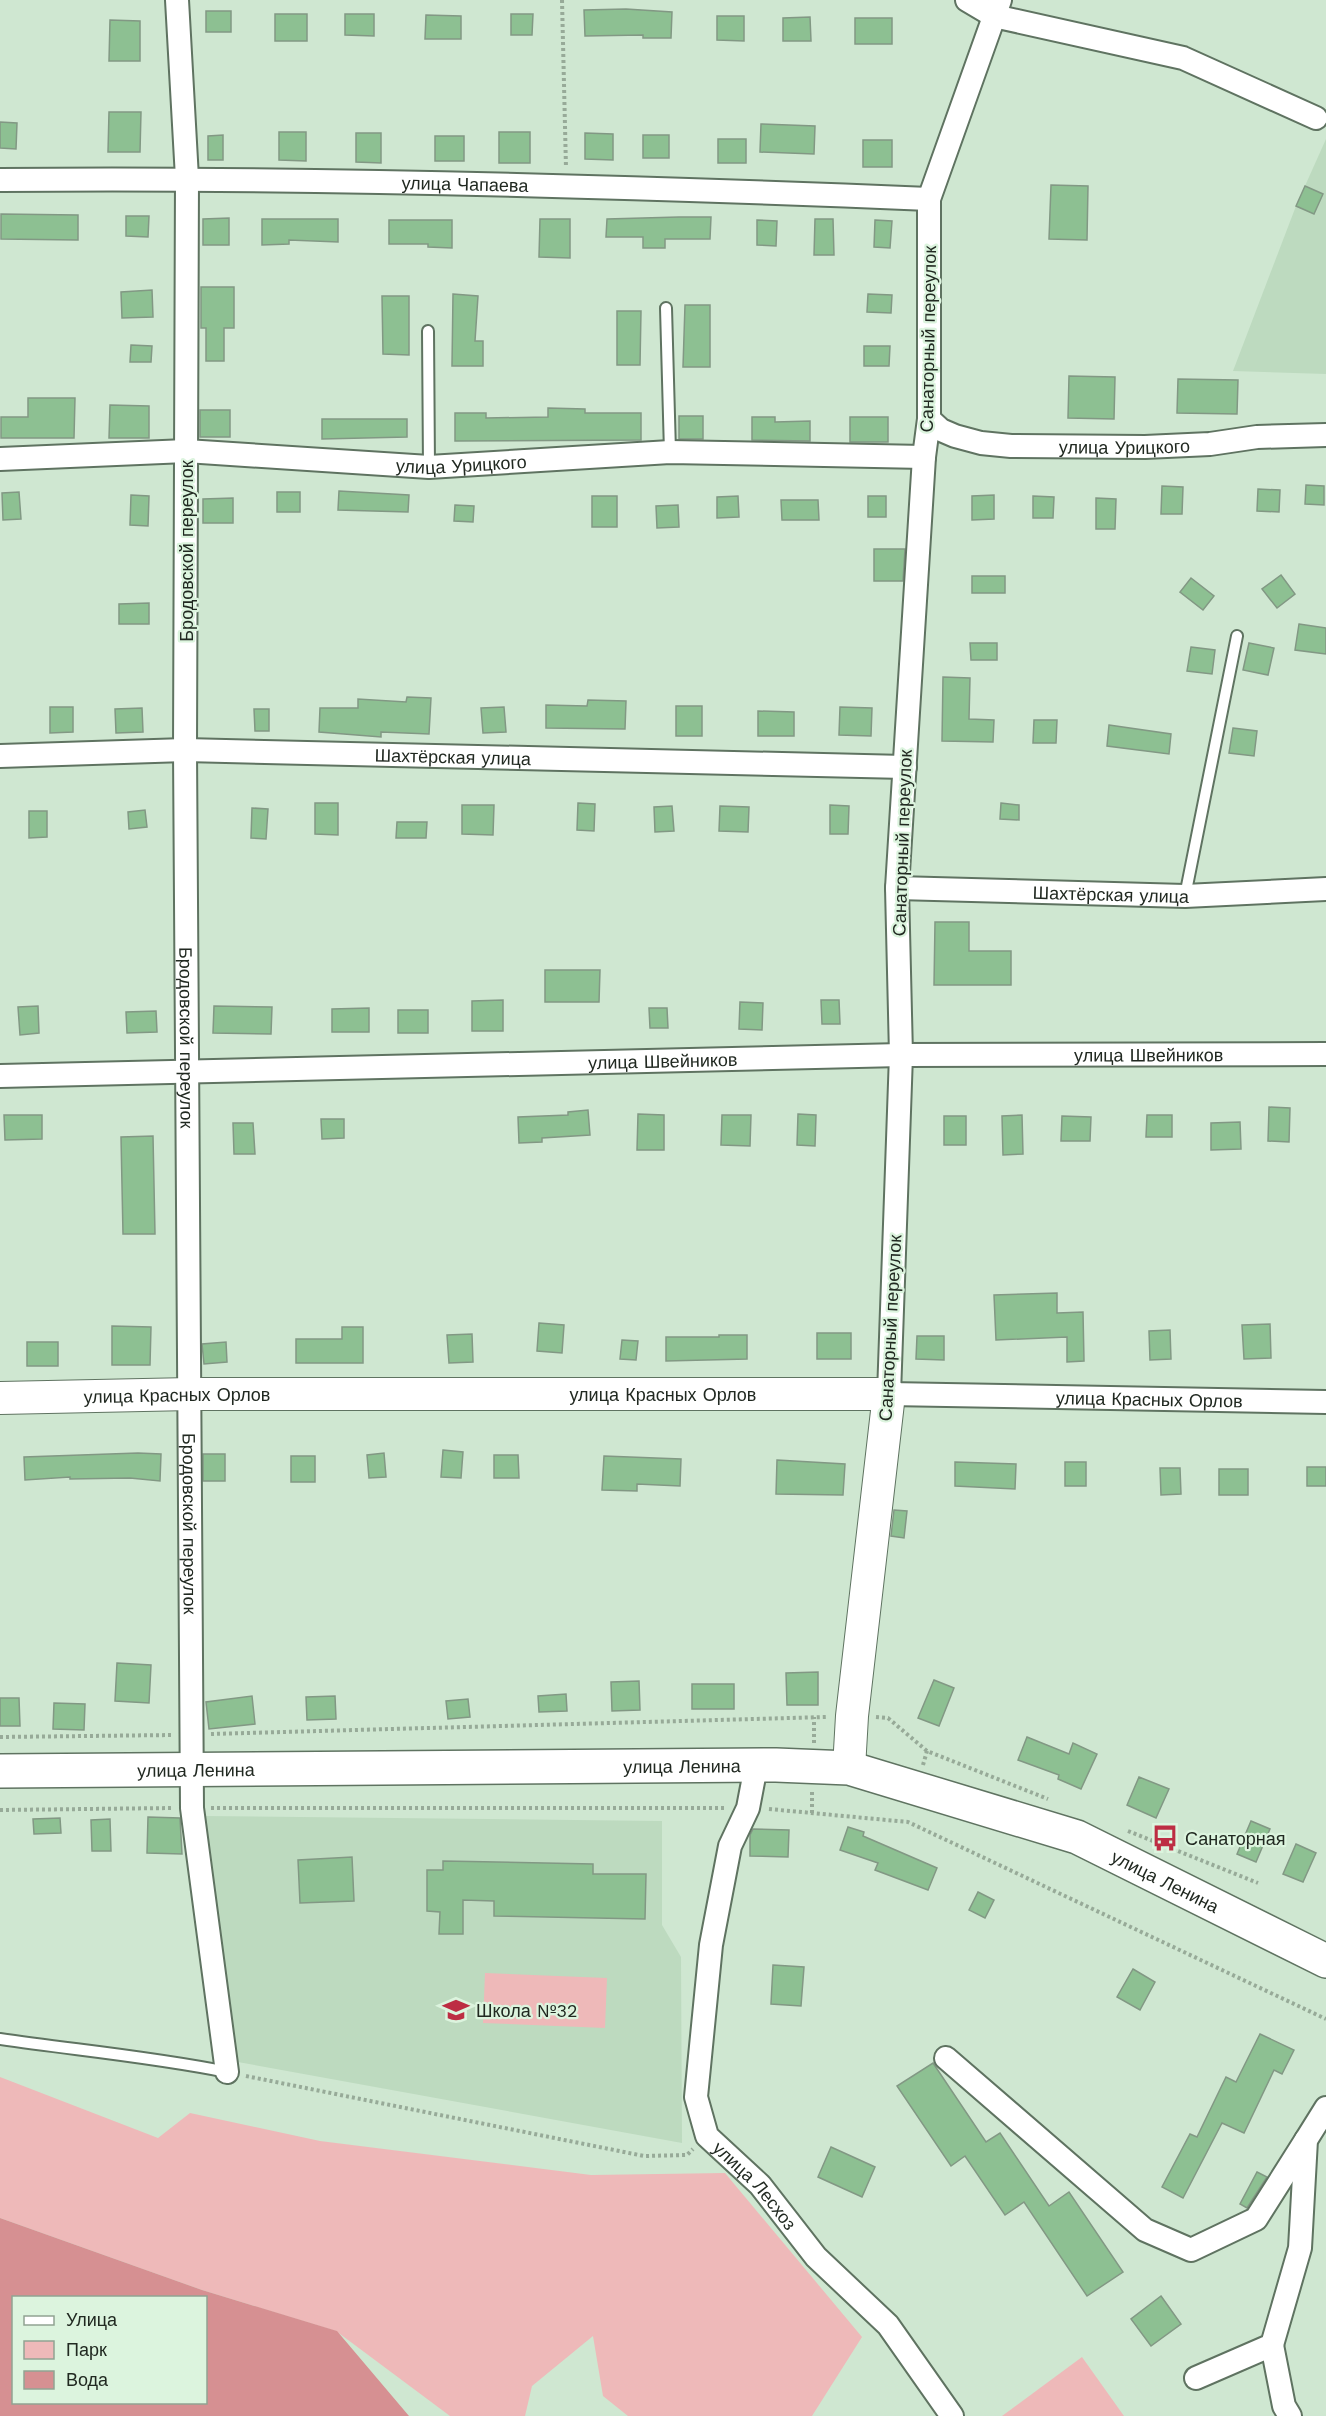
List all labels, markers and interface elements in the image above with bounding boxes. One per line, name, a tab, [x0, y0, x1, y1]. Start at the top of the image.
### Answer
street label: улица Чапаева	[401, 172, 530, 196]
street label: Санаторный переулок	[916, 245, 940, 433]
street label: улица Урицкого	[1059, 434, 1190, 458]
street label: улица Урицкого	[395, 450, 527, 478]
street label: Бродовской переулок	[176, 460, 197, 642]
street label: Шахтёрская улица	[374, 744, 532, 769]
street label: Санаторный переулок	[888, 749, 916, 937]
street label: Шахтёрская улица	[1032, 881, 1190, 907]
street label: Бродовской переулок	[176, 947, 198, 1129]
street label: улица Швейников	[1074, 1044, 1223, 1065]
street label: улица Швейников	[588, 1048, 738, 1073]
street label: Санаторный переулок	[875, 1234, 905, 1422]
street label: улица Красных Орлов	[83, 1384, 270, 1407]
street label: улица Красных Орлов	[569, 1384, 756, 1405]
street label: улица Красных Орлов	[1056, 1387, 1243, 1411]
street label: Бродовской переулок	[179, 1433, 201, 1615]
street label: улица Ленина	[623, 1755, 742, 1777]
street label: улица Ленина	[137, 1759, 256, 1780]
bus stop icon: Санаторная	[1150, 1823, 1180, 1853]
place label: Санаторная	[1185, 1828, 1286, 1849]
street label: улица Ленина	[1108, 1845, 1223, 1917]
school or university icon: Школа №32	[441, 1995, 471, 2025]
place label: Школа №32	[476, 2000, 578, 2021]
street label: улица Лесхоз	[709, 2137, 801, 2234]
legend	[12, 2296, 207, 2404]
text: Улица	[66, 2309, 118, 2330]
text: Парк	[66, 2339, 107, 2360]
text: Вода	[66, 2369, 109, 2390]

